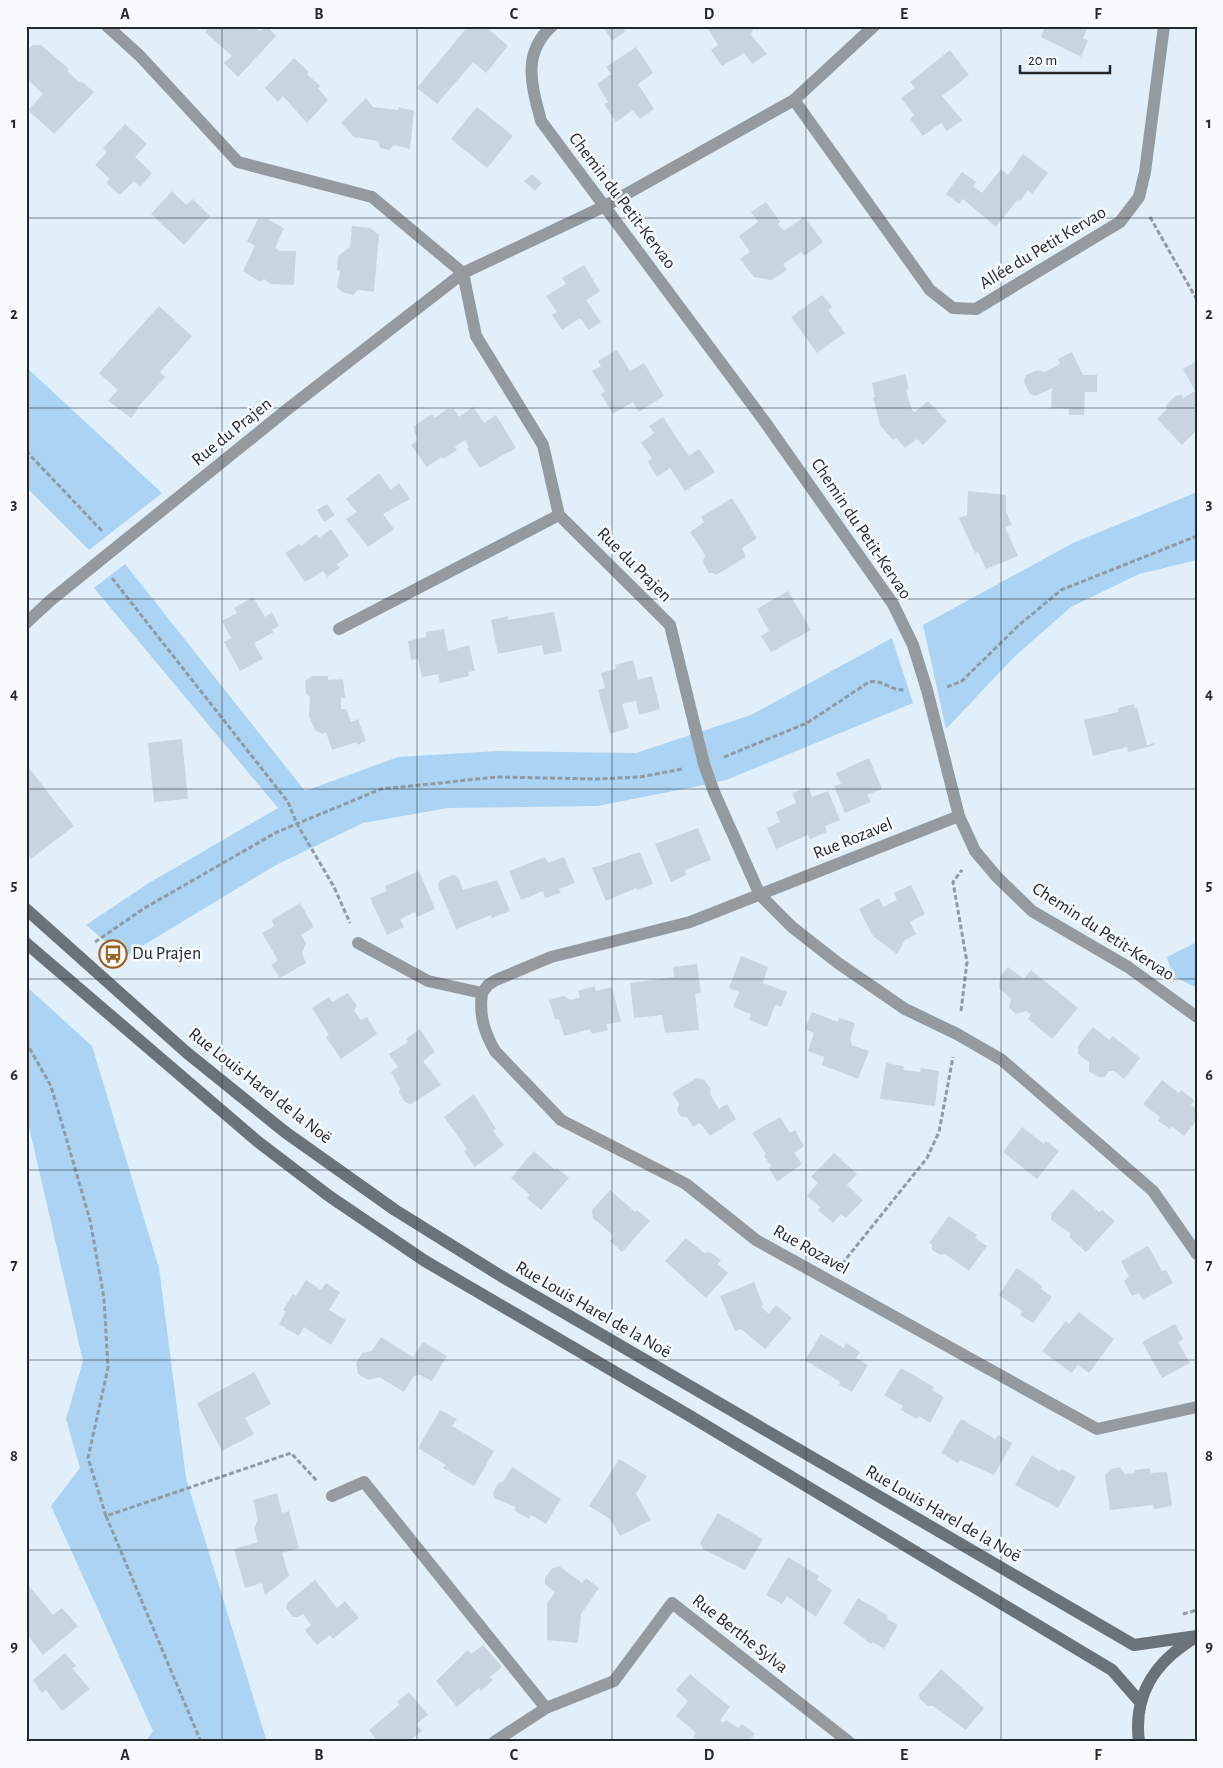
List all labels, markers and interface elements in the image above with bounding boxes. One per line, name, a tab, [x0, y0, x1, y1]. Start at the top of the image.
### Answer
text: A	[120, 6, 130, 22]
text: B	[314, 6, 324, 22]
text: C	[510, 6, 519, 22]
text: D	[704, 6, 715, 22]
text: E	[900, 6, 908, 22]
text: F	[1094, 6, 1102, 22]
scale bar	[1020, 42, 1110, 74]
text: 20 m	[1028, 53, 1057, 68]
text: 1	[11, 115, 17, 131]
text: 1	[1206, 115, 1212, 131]
street label: Chemin du Petit-Kervao	[565, 130, 679, 273]
street label: Allée du Petit Kervao	[977, 203, 1110, 293]
text: 2	[10, 306, 18, 322]
text: 2	[1205, 306, 1213, 322]
street label: Rue du Prajen	[189, 394, 275, 470]
street label: Chemin du Petit-Kervao	[807, 455, 915, 603]
text: 3	[11, 496, 18, 512]
text: 3	[1206, 496, 1213, 512]
street label: Rue du Prajen	[593, 524, 675, 606]
text: 4	[10, 686, 18, 702]
text: 4	[1205, 686, 1213, 702]
street label: Rue Rozavel	[811, 815, 895, 863]
text: 5	[11, 877, 18, 893]
text: 5	[1206, 877, 1213, 893]
street label: Chemin du Petit-Kervao	[1029, 879, 1177, 985]
bus stop icon: Du Prajen	[98, 939, 128, 969]
place label: Du Prajen	[132, 945, 201, 963]
street label: Rue Louis Harel de la Noë	[185, 1025, 335, 1147]
text: 6	[10, 1067, 18, 1083]
text: 6	[1205, 1067, 1213, 1083]
street label: Rue Rozavel	[770, 1222, 852, 1278]
text: 7	[11, 1257, 18, 1273]
text: 7	[1206, 1257, 1213, 1273]
street label: Rue Louis Harel de la Noë	[512, 1258, 674, 1362]
text: 8	[10, 1448, 18, 1464]
text: 8	[1205, 1448, 1213, 1464]
street label: Rue Louis Harel de la Noë	[862, 1462, 1024, 1566]
street label: Rue Berthe Sylva	[689, 1591, 791, 1677]
text: 9	[10, 1638, 18, 1654]
text: 9	[1205, 1638, 1213, 1654]
text: A	[120, 1747, 130, 1763]
text: B	[314, 1747, 324, 1763]
text: C	[510, 1747, 519, 1763]
text: D	[704, 1747, 715, 1763]
text: E	[900, 1747, 908, 1763]
text: F	[1094, 1747, 1102, 1763]

